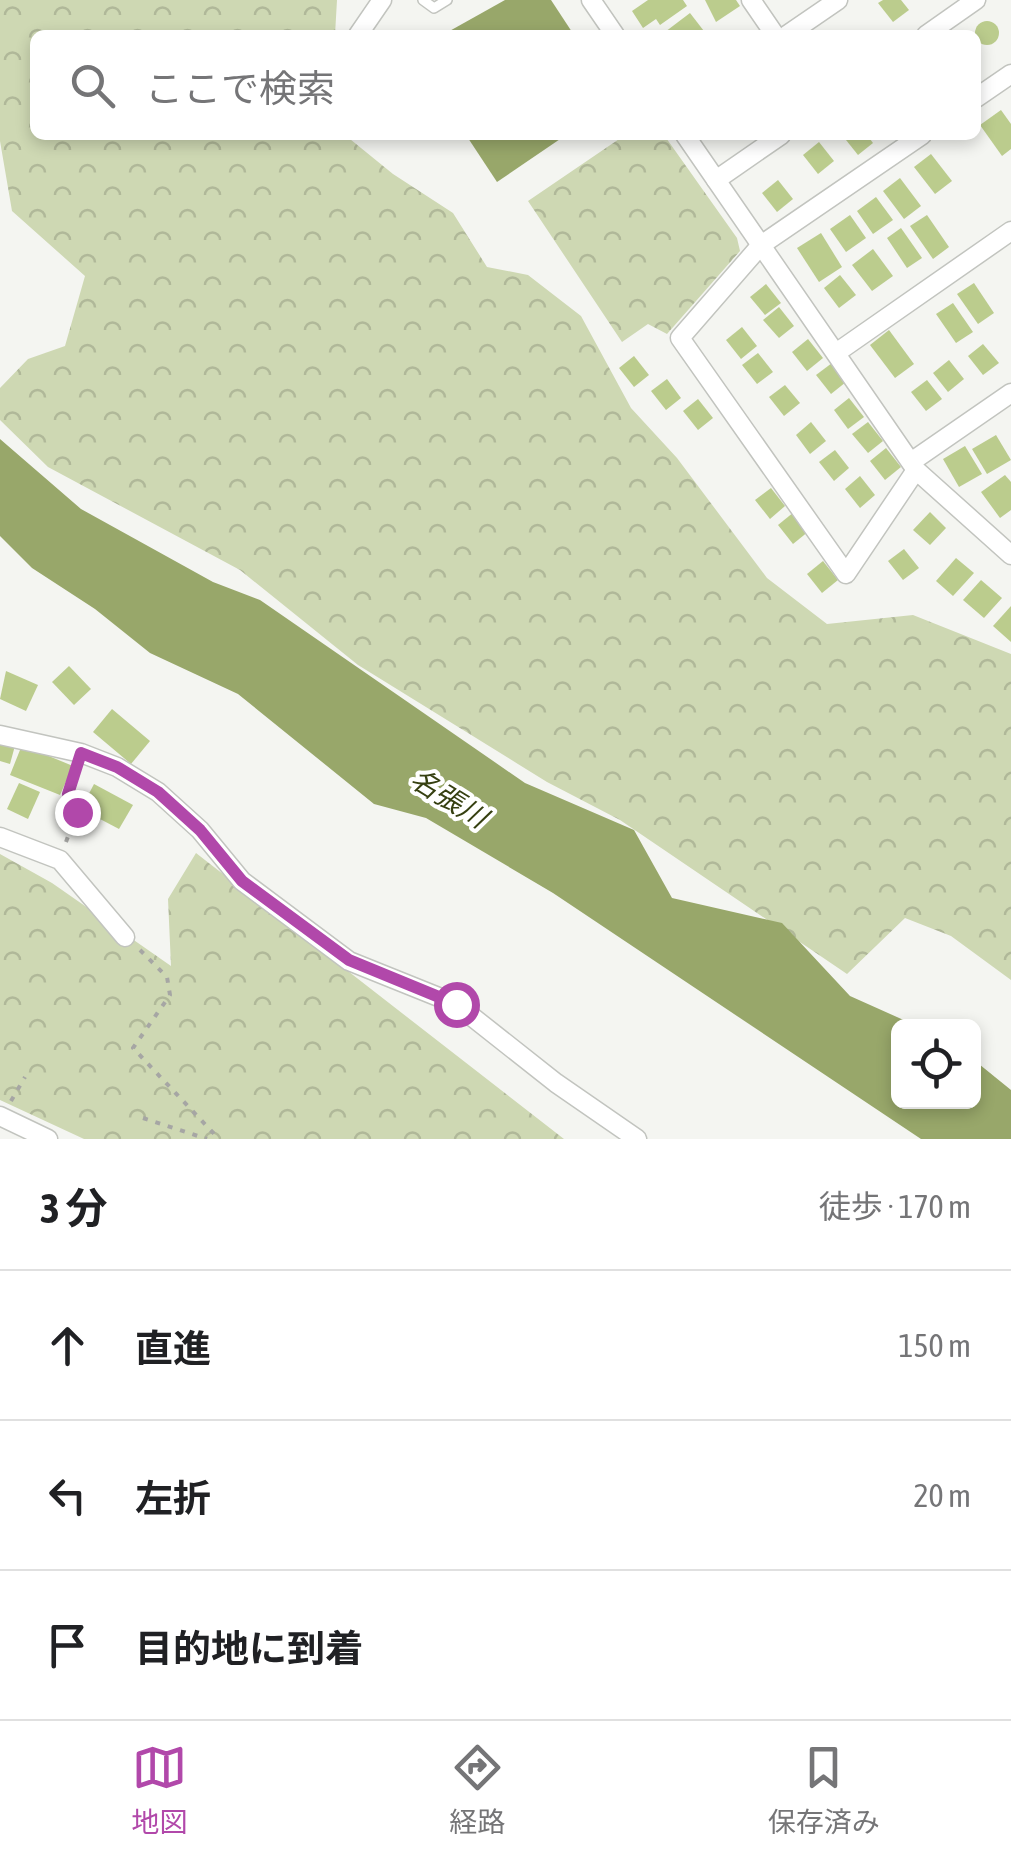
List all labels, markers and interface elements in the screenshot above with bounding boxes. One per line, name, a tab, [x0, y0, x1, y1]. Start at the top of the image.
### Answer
search box	[30, 30, 981, 140]
icon: search	[65, 58, 120, 113]
text: ここで検索	[145, 67, 335, 110]
water label: 名張川	[405, 762, 496, 835]
route end	[55, 790, 101, 836]
route start	[434, 982, 480, 1028]
map controls	[891, 1019, 981, 1109]
button: locate	[891, 1019, 981, 1109]
text: 3 分	[40, 1184, 108, 1232]
text: 徒歩 · 170 m	[819, 1188, 971, 1225]
icon: ahead	[40, 1318, 95, 1373]
text: 直進	[135, 1327, 211, 1370]
text: 150 m	[898, 1327, 971, 1364]
icon: left	[40, 1468, 95, 1523]
text: 左折	[135, 1477, 211, 1520]
text: 20 m	[913, 1477, 971, 1514]
icon: arrive	[40, 1618, 95, 1673]
text: 目的地に到着	[135, 1627, 363, 1670]
tab: 地図	[131, 1740, 187, 1840]
tab: 経路	[449, 1740, 506, 1840]
tab: 保存済み	[768, 1740, 880, 1840]

